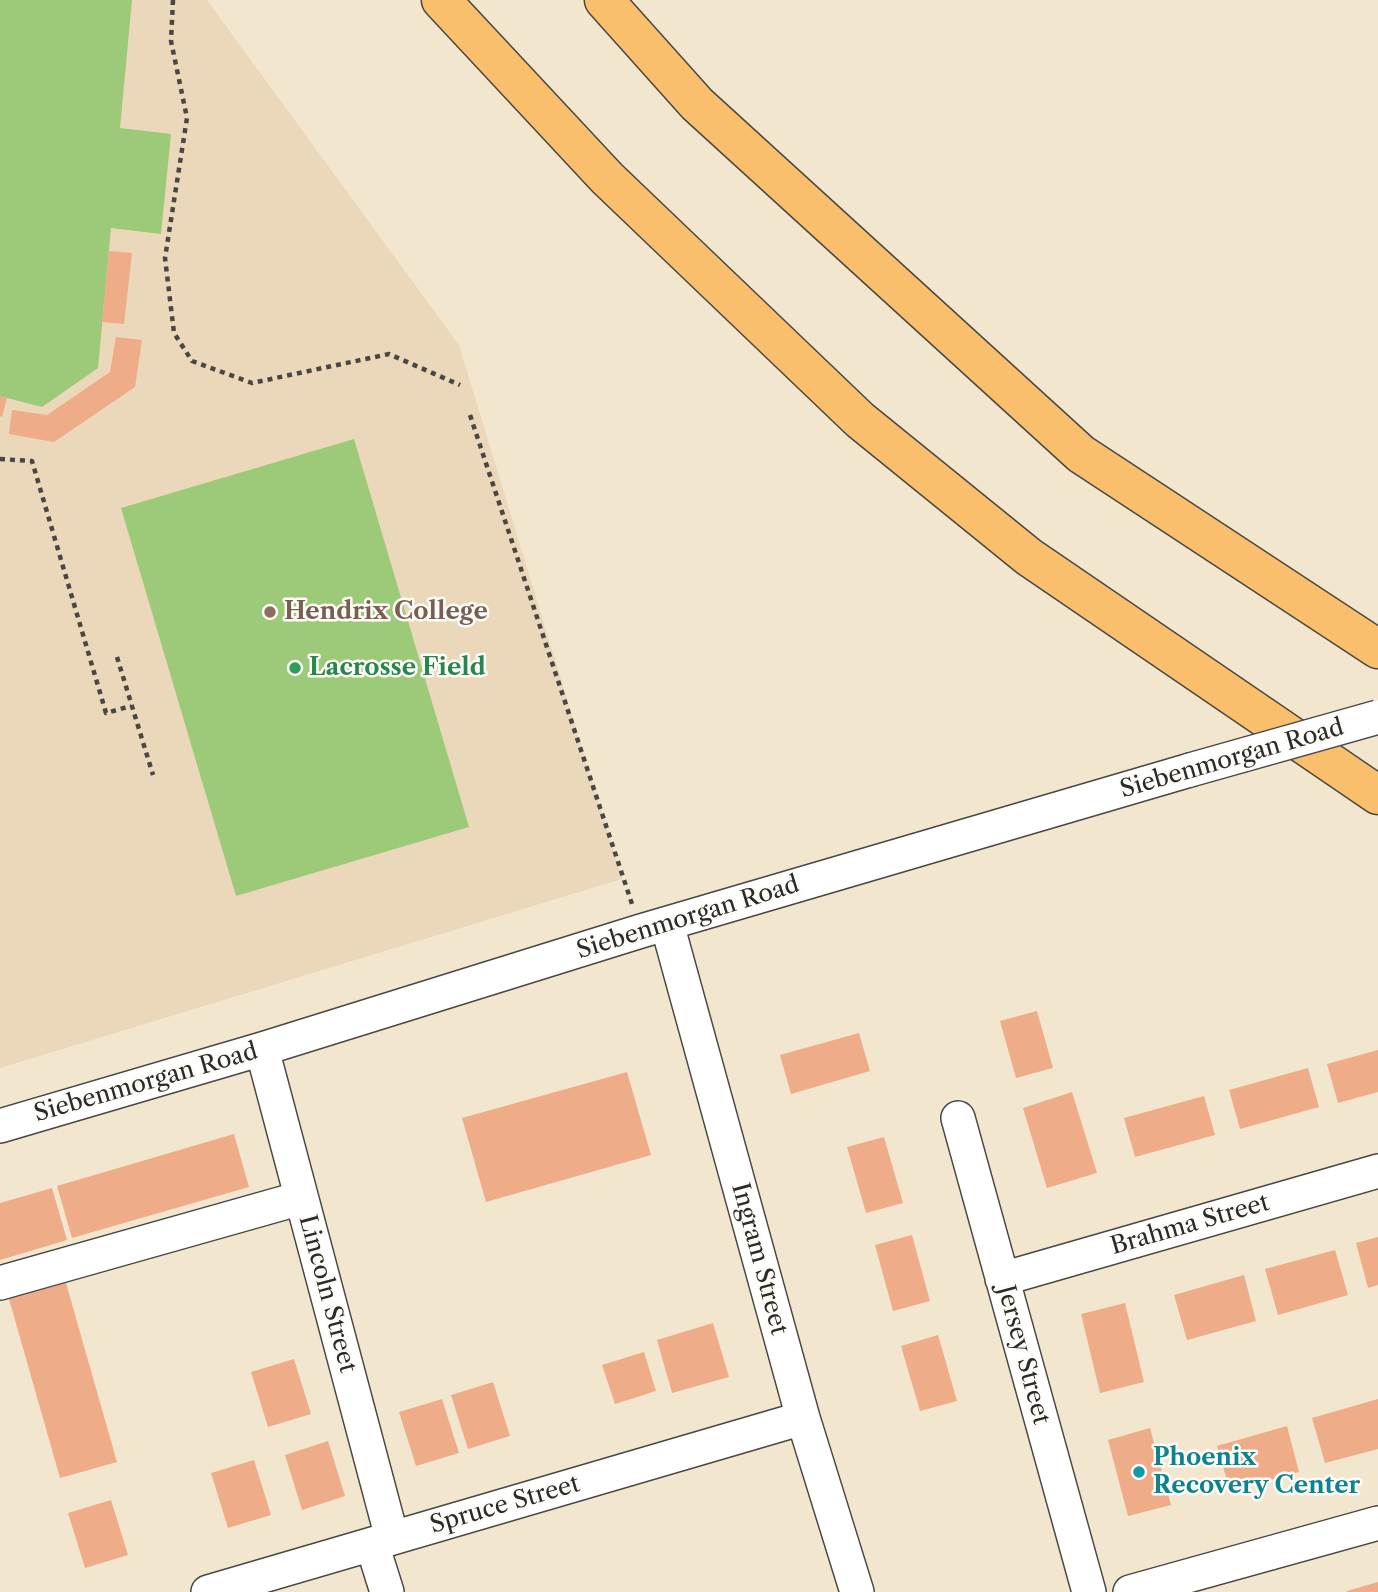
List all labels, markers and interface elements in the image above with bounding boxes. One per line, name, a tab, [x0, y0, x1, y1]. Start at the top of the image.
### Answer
place label: Hendrix College	[284, 598, 488, 626]
marker: Hendrix College	[262, 604, 278, 620]
place label: Lacrosse Field	[309, 654, 486, 682]
marker: Lacrosse Field	[287, 660, 303, 676]
street label: Siebenmorgan Road	[1117, 713, 1347, 805]
street label: Siebenmorgan Road	[573, 870, 803, 966]
street label: Siebenmorgan Road	[31, 1037, 261, 1129]
street label: Ingram Street	[725, 1180, 793, 1338]
street label: Brahma Street	[1107, 1189, 1273, 1261]
street label: Lincoln Street	[292, 1212, 362, 1376]
street label: Jersey Street	[991, 1282, 1055, 1428]
place label: Phoenix Recovery Center	[1153, 1444, 1360, 1500]
marker: Phoenix Recovery Center	[1131, 1464, 1147, 1480]
street label: Spruce Street	[427, 1470, 583, 1540]

